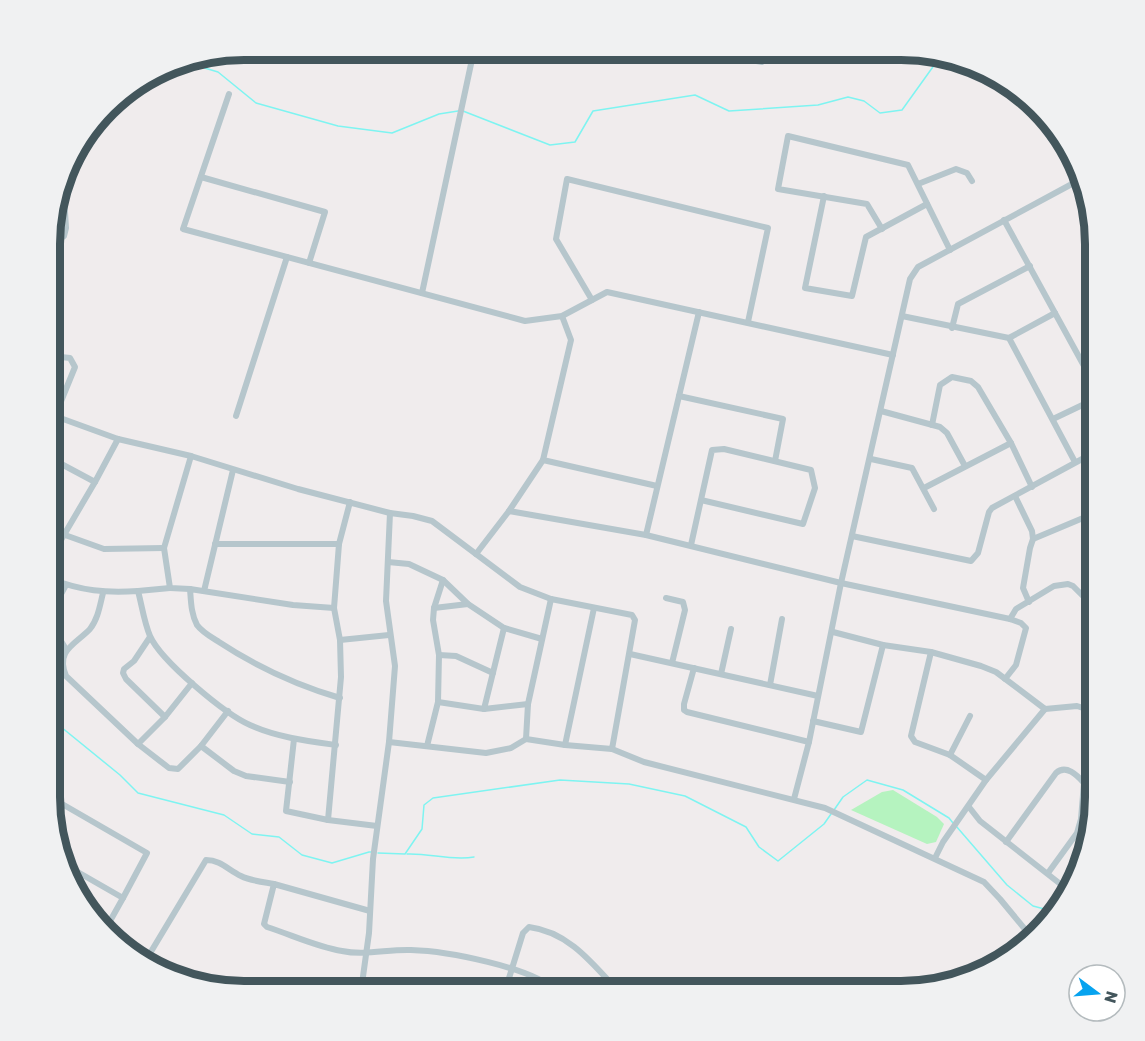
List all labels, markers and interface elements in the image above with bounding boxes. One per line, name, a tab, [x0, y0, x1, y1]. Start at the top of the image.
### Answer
north arrow	[1067, 963, 1127, 1023]
text: N	[1100, 989, 1122, 1005]

